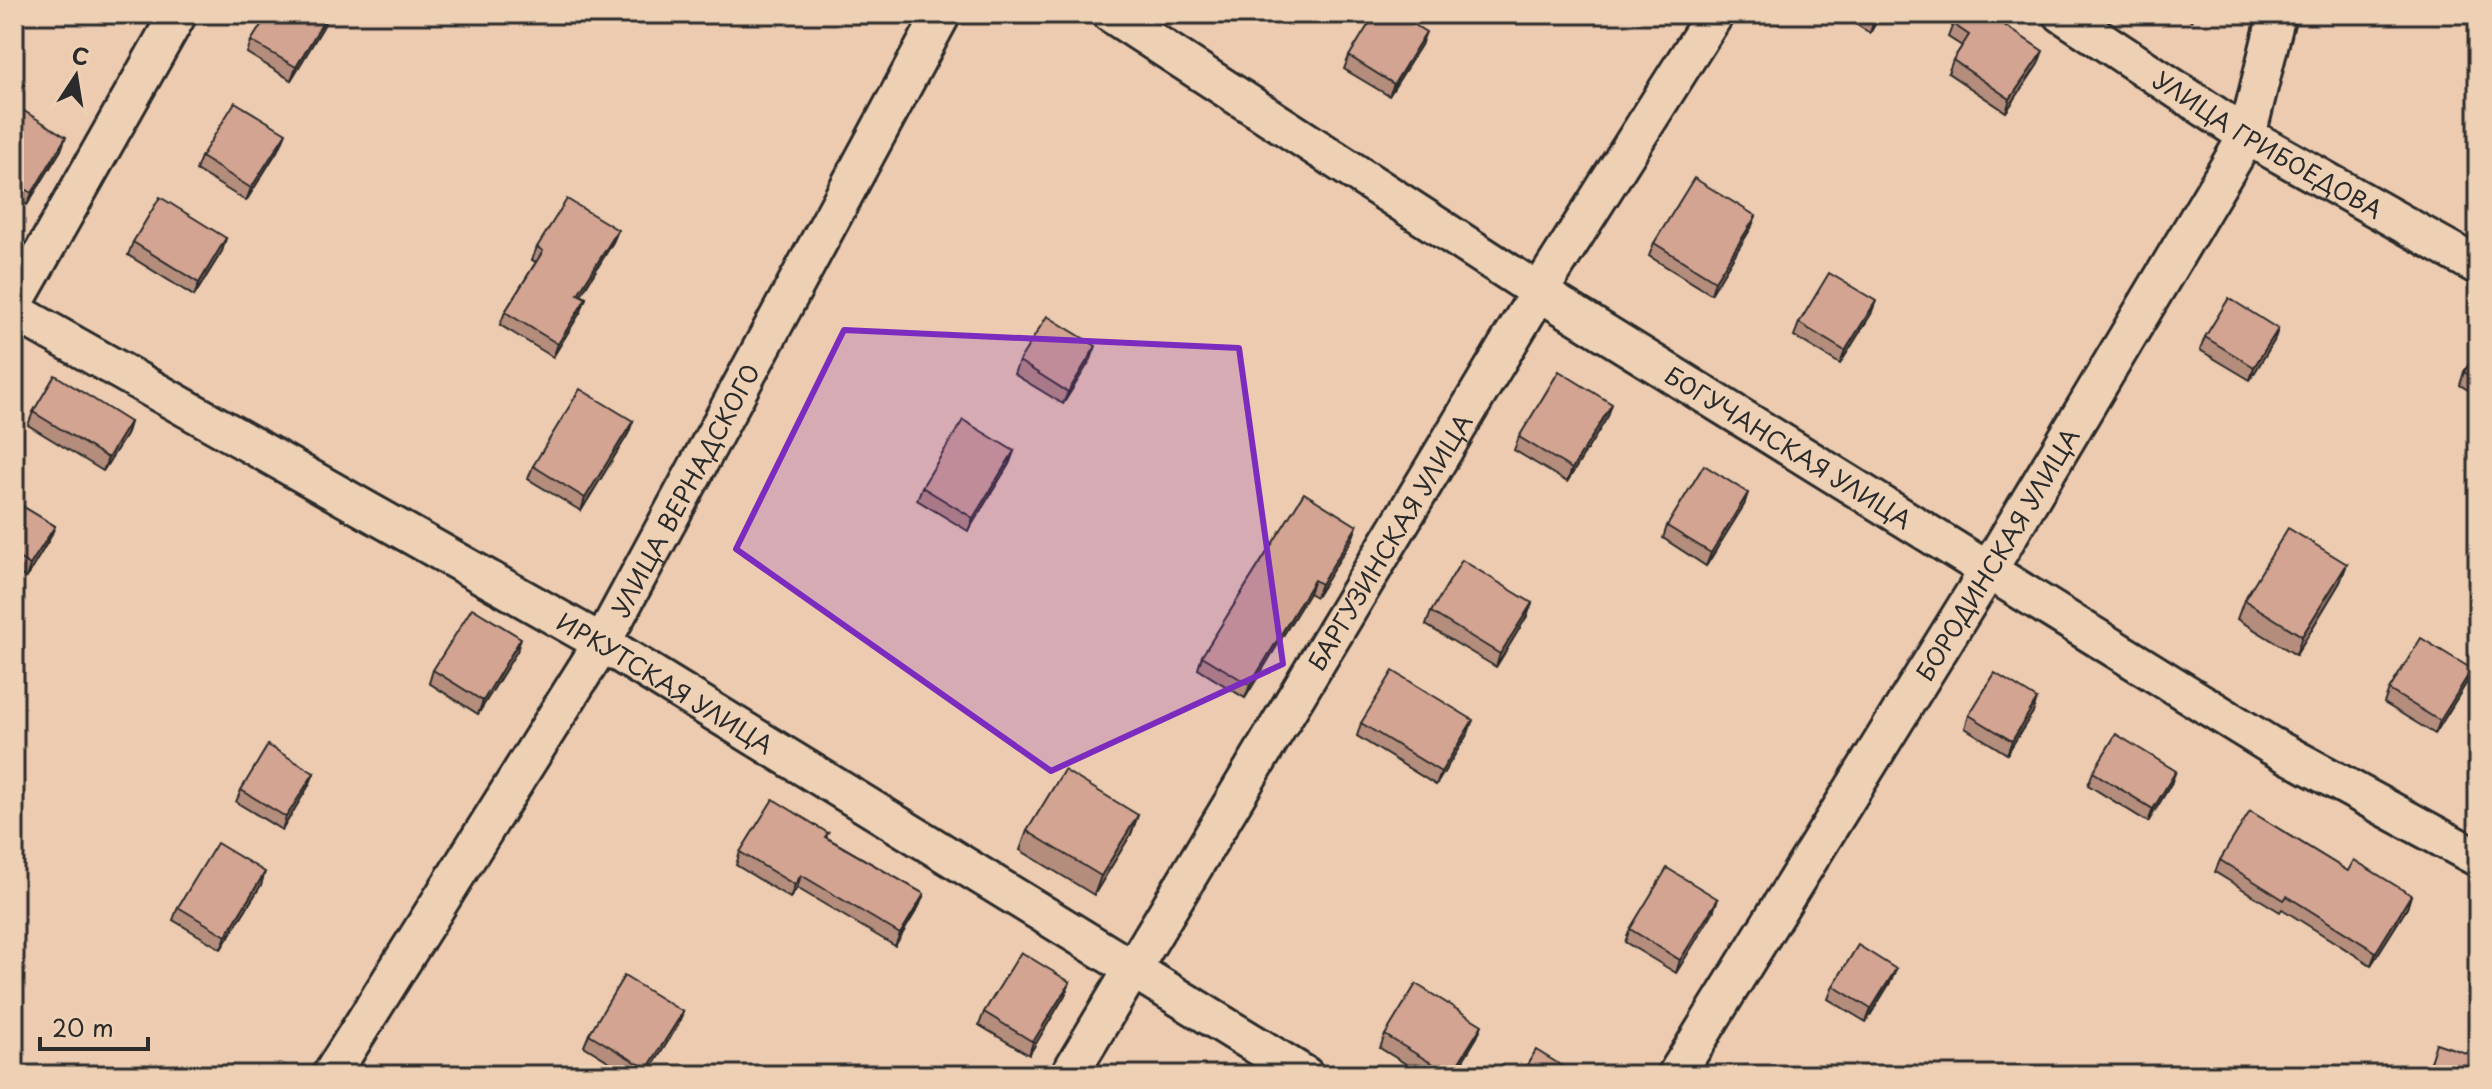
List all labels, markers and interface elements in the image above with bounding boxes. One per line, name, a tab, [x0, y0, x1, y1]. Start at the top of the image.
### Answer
north arrow	[36, 36, 116, 116]
text: С	[69, 37, 92, 73]
street label: УЛИЦА ГРИБОЕДОВА	[2147, 61, 2389, 227]
street label: БОГУЧАНСКАЯ УЛИЦА	[1658, 356, 1919, 537]
street label: УЛИЦА ВЕРНАДСКОГО	[602, 357, 768, 623]
street label: БАРГУЗИНСКАЯ УЛИЦА	[1298, 406, 1480, 677]
street label: БОРОДИНСКАЯ УЛИЦА	[1906, 421, 2087, 687]
street label: ИРКУТСКАЯ УЛИЦА	[551, 603, 781, 762]
scale bar	[40, 1001, 148, 1051]
text: 20 m	[52, 1009, 114, 1045]

